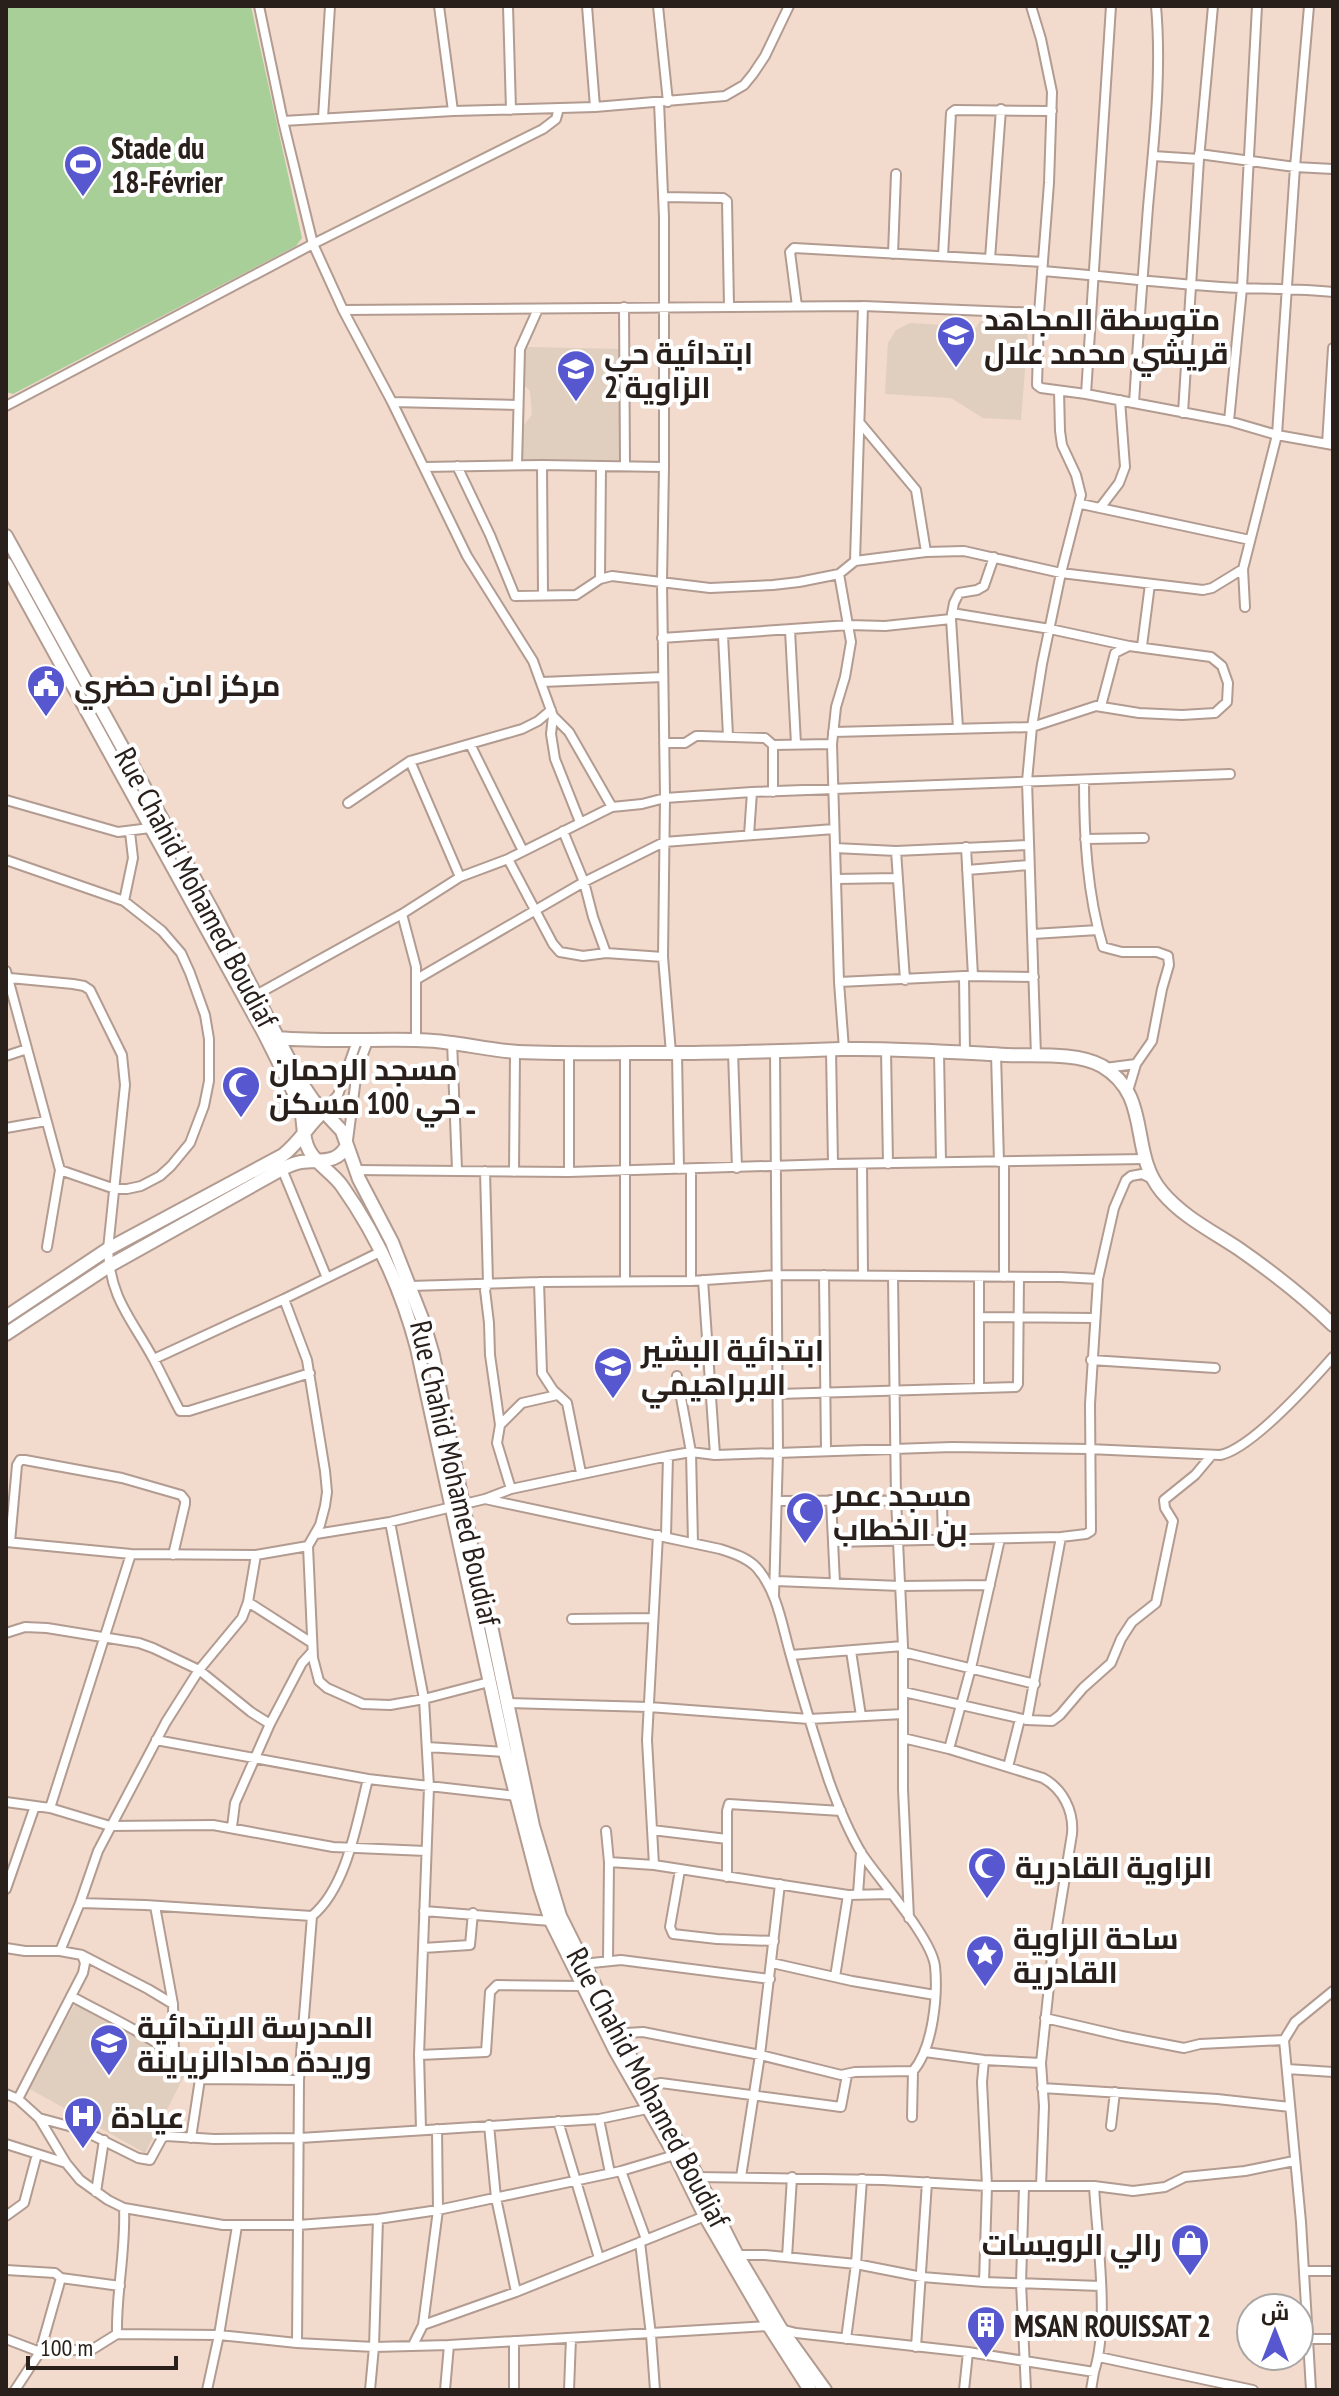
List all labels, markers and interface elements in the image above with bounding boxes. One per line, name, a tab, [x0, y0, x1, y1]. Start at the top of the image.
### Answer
place label: Stade du 18-Février	[111, 128, 223, 201]
sports icon: Stade du 18-Février	[62, 143, 104, 198]
place label: متوسطة المجاهد قريشي محمد علال	[984, 299, 1229, 377]
school or university icon: متوسطة المجاهد قريشي محمد علال	[935, 314, 977, 369]
place label: ابتدائية حي الزاوية 2	[604, 333, 753, 406]
school or university icon: ابتدائية حي الزاوية 2	[555, 348, 597, 403]
public building icon: مركز امن حضري	[25, 663, 67, 718]
place label: مركز امن حضري	[74, 665, 281, 710]
street label: Rue Chahid Mohamed Boudiaf	[107, 740, 288, 1035]
place label: مسجد الرحمان ـ حي 100 مسكن	[269, 1049, 476, 1128]
mosque icon: مسجد الرحمان ـ حي 100 مسكن	[220, 1064, 262, 1119]
street label: Rue Chahid Mohamed Boudiaf	[402, 1317, 510, 1631]
place label: ابتدائية البشير الابراهيمي	[640, 1330, 824, 1409]
school or university icon: ابتدائية البشير الابراهيمي	[592, 1345, 634, 1400]
place label: مسجد عمر بن الخطاب	[832, 1475, 972, 1548]
mosque icon: مسجد عمر بن الخطاب	[784, 1490, 826, 1545]
mosque icon: الزاوية القادرية	[966, 1845, 1008, 1900]
place label: الزاوية القادرية	[1015, 1847, 1212, 1886]
place label: ساحة الزاوية القادرية	[1013, 1918, 1179, 1991]
place icon: ساحة الزاوية القادرية	[964, 1933, 1006, 1988]
street label: Rue Chahid Mohamed Boudiaf	[559, 1940, 740, 2235]
place label: المدرسة الابتدائية وريدة مدادالزياينة	[137, 2007, 373, 2080]
school or university icon: المدرسة الابتدائية وريدة مدادالزياينة	[88, 2022, 130, 2077]
hospital icon: عيادة	[62, 2095, 104, 2150]
place label: عيادة	[111, 2097, 185, 2136]
shop icon: رالي الرويسات	[1169, 2222, 1211, 2277]
place label: رالي الرويسات	[982, 2224, 1162, 2269]
north arrow	[1235, 2292, 1315, 2372]
text: ش	[1261, 2298, 1289, 2326]
building icon: MSAN ROUISSAT 2	[965, 2304, 1007, 2359]
place label: MSAN ROUISSAT 2	[1014, 2306, 1211, 2345]
scale bar	[28, 2320, 176, 2370]
text: 100 m	[40, 2332, 93, 2363]

